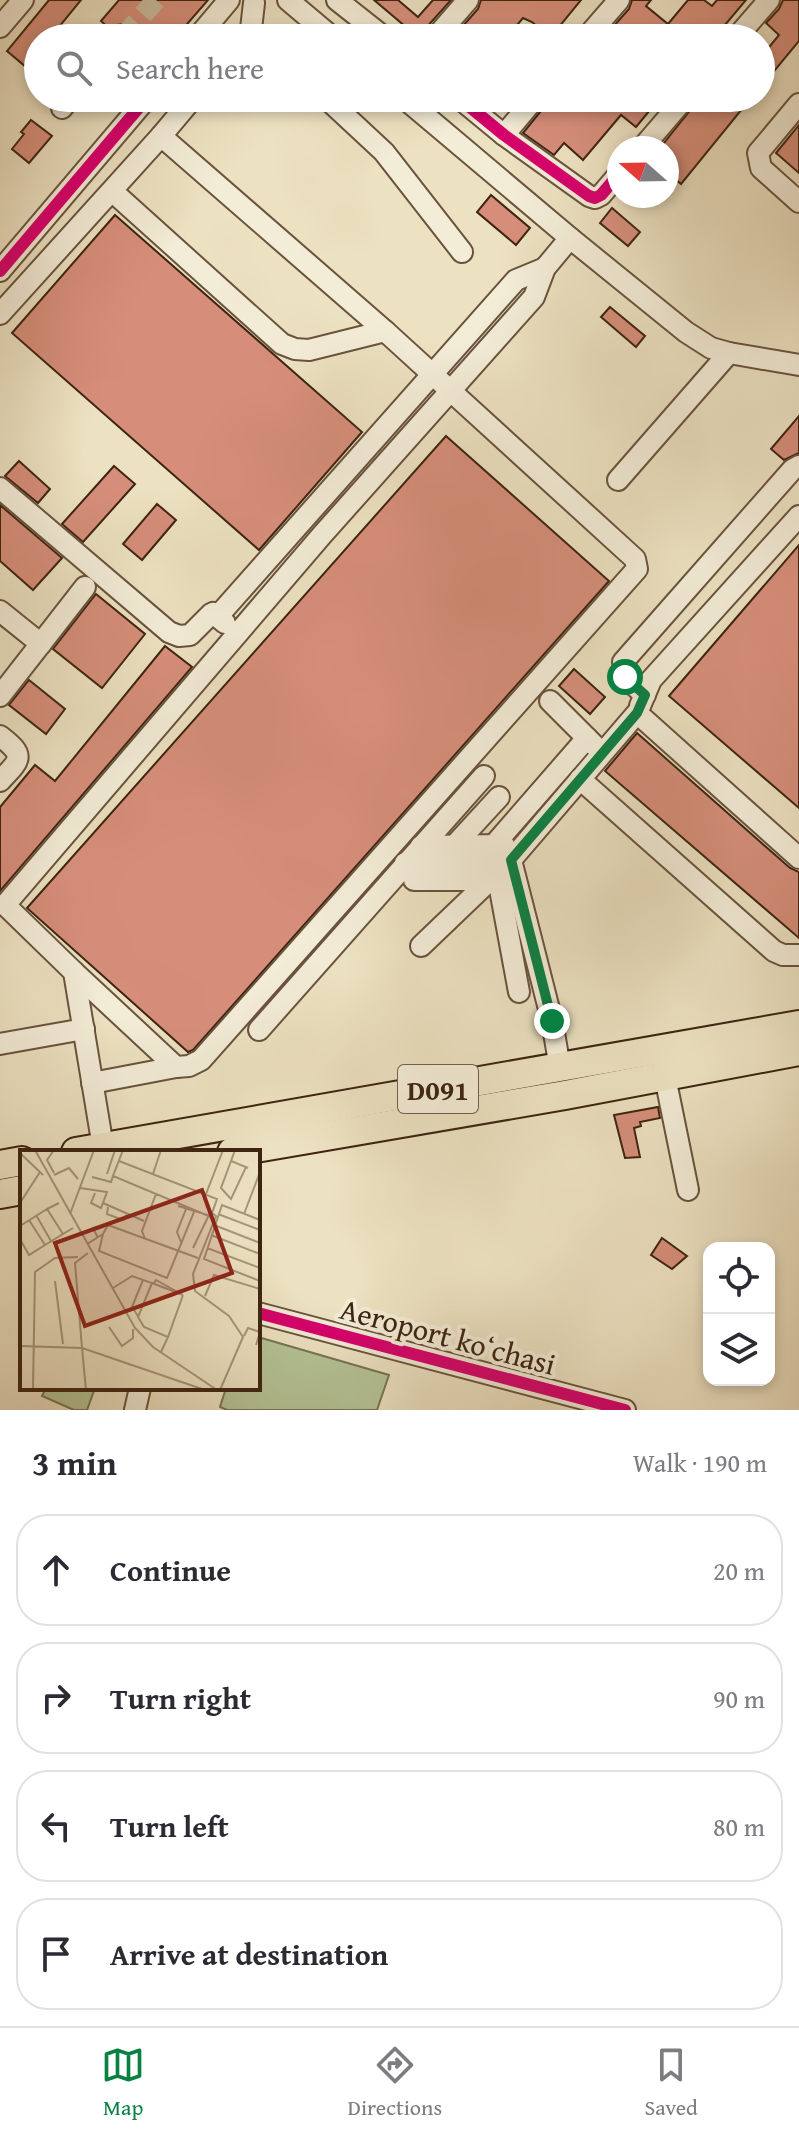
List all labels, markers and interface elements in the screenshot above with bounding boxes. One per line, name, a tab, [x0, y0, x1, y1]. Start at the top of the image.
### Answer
search box	[24, 24, 775, 112]
icon: search	[52, 46, 96, 90]
text: Search here	[116, 46, 264, 90]
north arrow	[607, 136, 679, 208]
route start	[607, 659, 643, 695]
route end	[534, 1003, 570, 1039]
road number: D091	[398, 1065, 478, 1113]
inset map	[20, 1150, 260, 1390]
map controls	[703, 1242, 775, 1386]
button: locate	[703, 1242, 775, 1314]
street label: Aeroport koʻchasi	[335, 1286, 561, 1386]
button: layers	[703, 1314, 775, 1386]
text: 3 min	[32, 1438, 117, 1487]
text: Walk · 190 m	[633, 1443, 767, 1482]
icon: ahead	[34, 1548, 78, 1592]
text: Continue	[110, 1548, 231, 1592]
text: 20 m	[713, 1551, 765, 1590]
icon: right	[34, 1676, 78, 1720]
text: Turn right	[110, 1676, 251, 1720]
text: 90 m	[713, 1679, 765, 1718]
icon: left	[34, 1804, 78, 1848]
text: Turn left	[110, 1804, 229, 1848]
text: 80 m	[713, 1807, 765, 1846]
icon: arrive	[34, 1932, 78, 1976]
text: Arrive at destination	[110, 1932, 388, 1976]
tab: Map	[101, 2043, 145, 2123]
tab: Directions	[348, 2043, 442, 2123]
tab: Saved	[645, 2043, 698, 2123]

